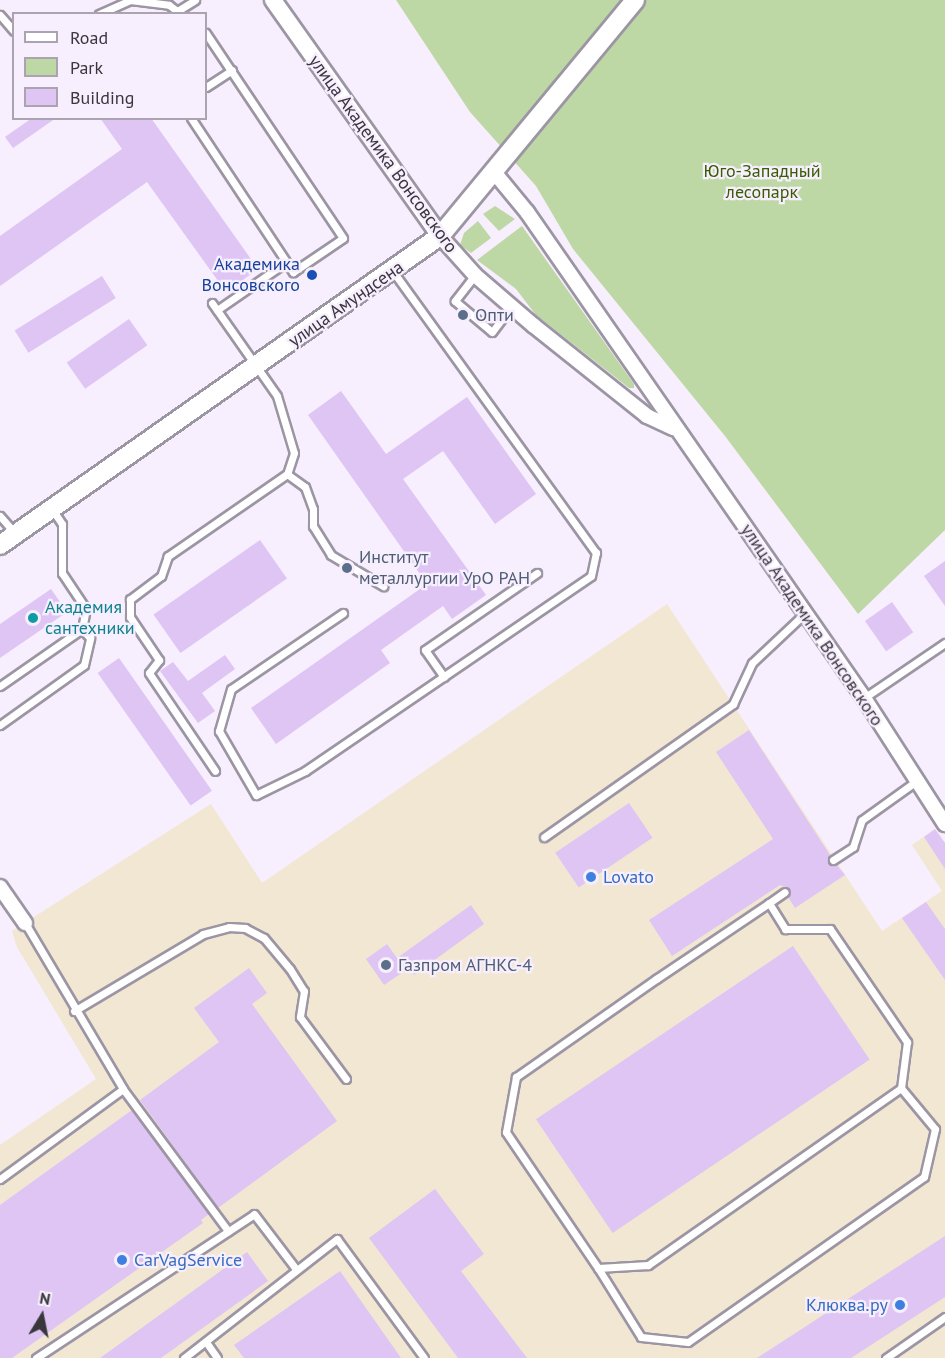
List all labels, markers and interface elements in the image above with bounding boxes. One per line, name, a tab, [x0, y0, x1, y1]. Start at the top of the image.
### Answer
legend	[12, 12, 207, 120]
text: Road	[70, 26, 108, 49]
street label: улица Академика Вонсовского	[304, 51, 462, 257]
text: Park	[70, 56, 103, 79]
text: Building	[70, 86, 134, 109]
park label: Юго-Западный лесопарк	[704, 161, 820, 204]
place label: Академика Вонсовского	[202, 254, 300, 296]
street label: улица Амундсена	[284, 256, 408, 352]
marker: Академика Вонсовского	[305, 268, 319, 282]
place label: Опти	[475, 304, 514, 326]
marker: Опти	[456, 308, 470, 322]
street label: улица Академика Вонсовского	[736, 520, 888, 730]
place label: Институт металлургии УрО РАН	[359, 547, 531, 590]
marker: Институт металлургии УрО РАН	[340, 561, 354, 575]
place label: Академия сантехники	[45, 597, 135, 640]
marker: Академия сантехники	[26, 611, 40, 625]
place label: Lovato	[603, 866, 654, 888]
marker: Lovato	[584, 870, 598, 884]
place label: Газпром АГНКС-4	[398, 954, 533, 976]
marker: Газпром АГНКС-4	[379, 958, 393, 972]
place label: CarVagService	[134, 1249, 242, 1271]
marker: CarVagService	[115, 1253, 129, 1267]
north arrow	[12, 1286, 72, 1346]
text: N	[38, 1288, 52, 1309]
place label: Клюква.ру	[806, 1294, 888, 1316]
marker: Клюква.ру	[893, 1298, 907, 1312]

